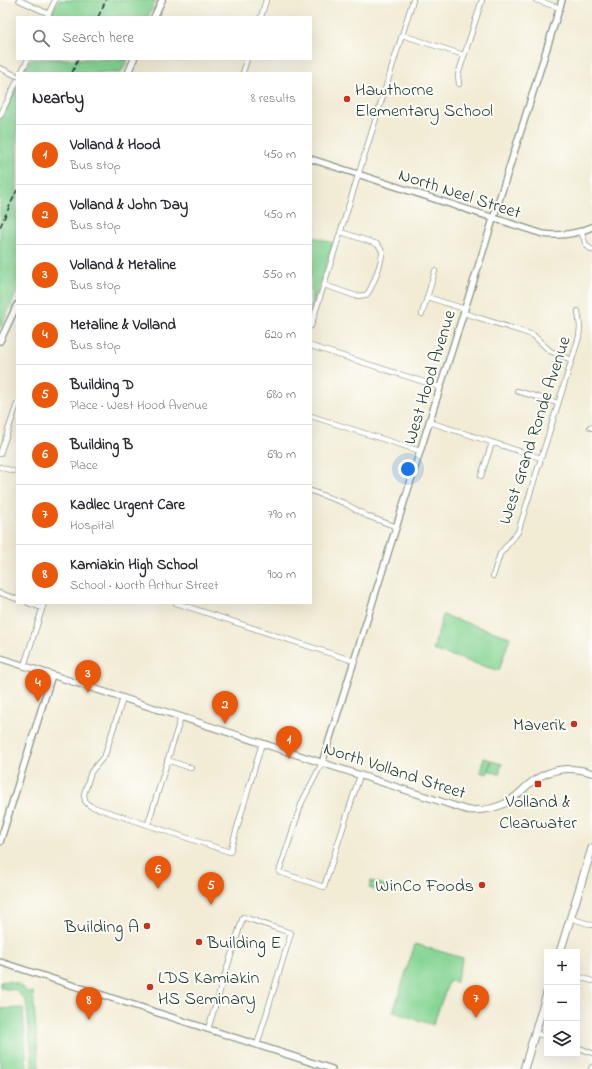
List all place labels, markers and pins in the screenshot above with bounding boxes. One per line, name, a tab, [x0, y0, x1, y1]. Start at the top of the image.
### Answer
place label: Hawthorne Elementary School	[355, 78, 493, 125]
marker: Hawthorne Elementary School	[342, 94, 352, 104]
pin: 3	[75, 660, 101, 693]
pin: 4	[25, 669, 51, 702]
pin: 2	[212, 691, 238, 724]
place label: Maverik	[513, 713, 566, 739]
marker: Maverik	[569, 719, 579, 729]
pin: 1	[276, 726, 302, 759]
marker: Volland & Clearwater	[533, 779, 543, 789]
place label: Volland & Clearwater	[499, 790, 577, 837]
pin: 6	[145, 856, 171, 889]
pin: 5	[198, 872, 224, 905]
place label: WinCo Foods	[375, 874, 474, 900]
marker: WinCo Foods	[477, 880, 487, 890]
place label: Building A	[63, 915, 139, 942]
marker: Building A	[142, 921, 152, 931]
place label: Building E	[206, 931, 281, 958]
marker: Building E	[194, 937, 204, 947]
place label: LDS Kamiakin HS Seminary	[158, 966, 259, 1013]
marker: LDS Kamiakin HS Seminary	[145, 982, 155, 992]
pin: 7	[463, 985, 489, 1018]
pin: 8	[76, 987, 102, 1020]

